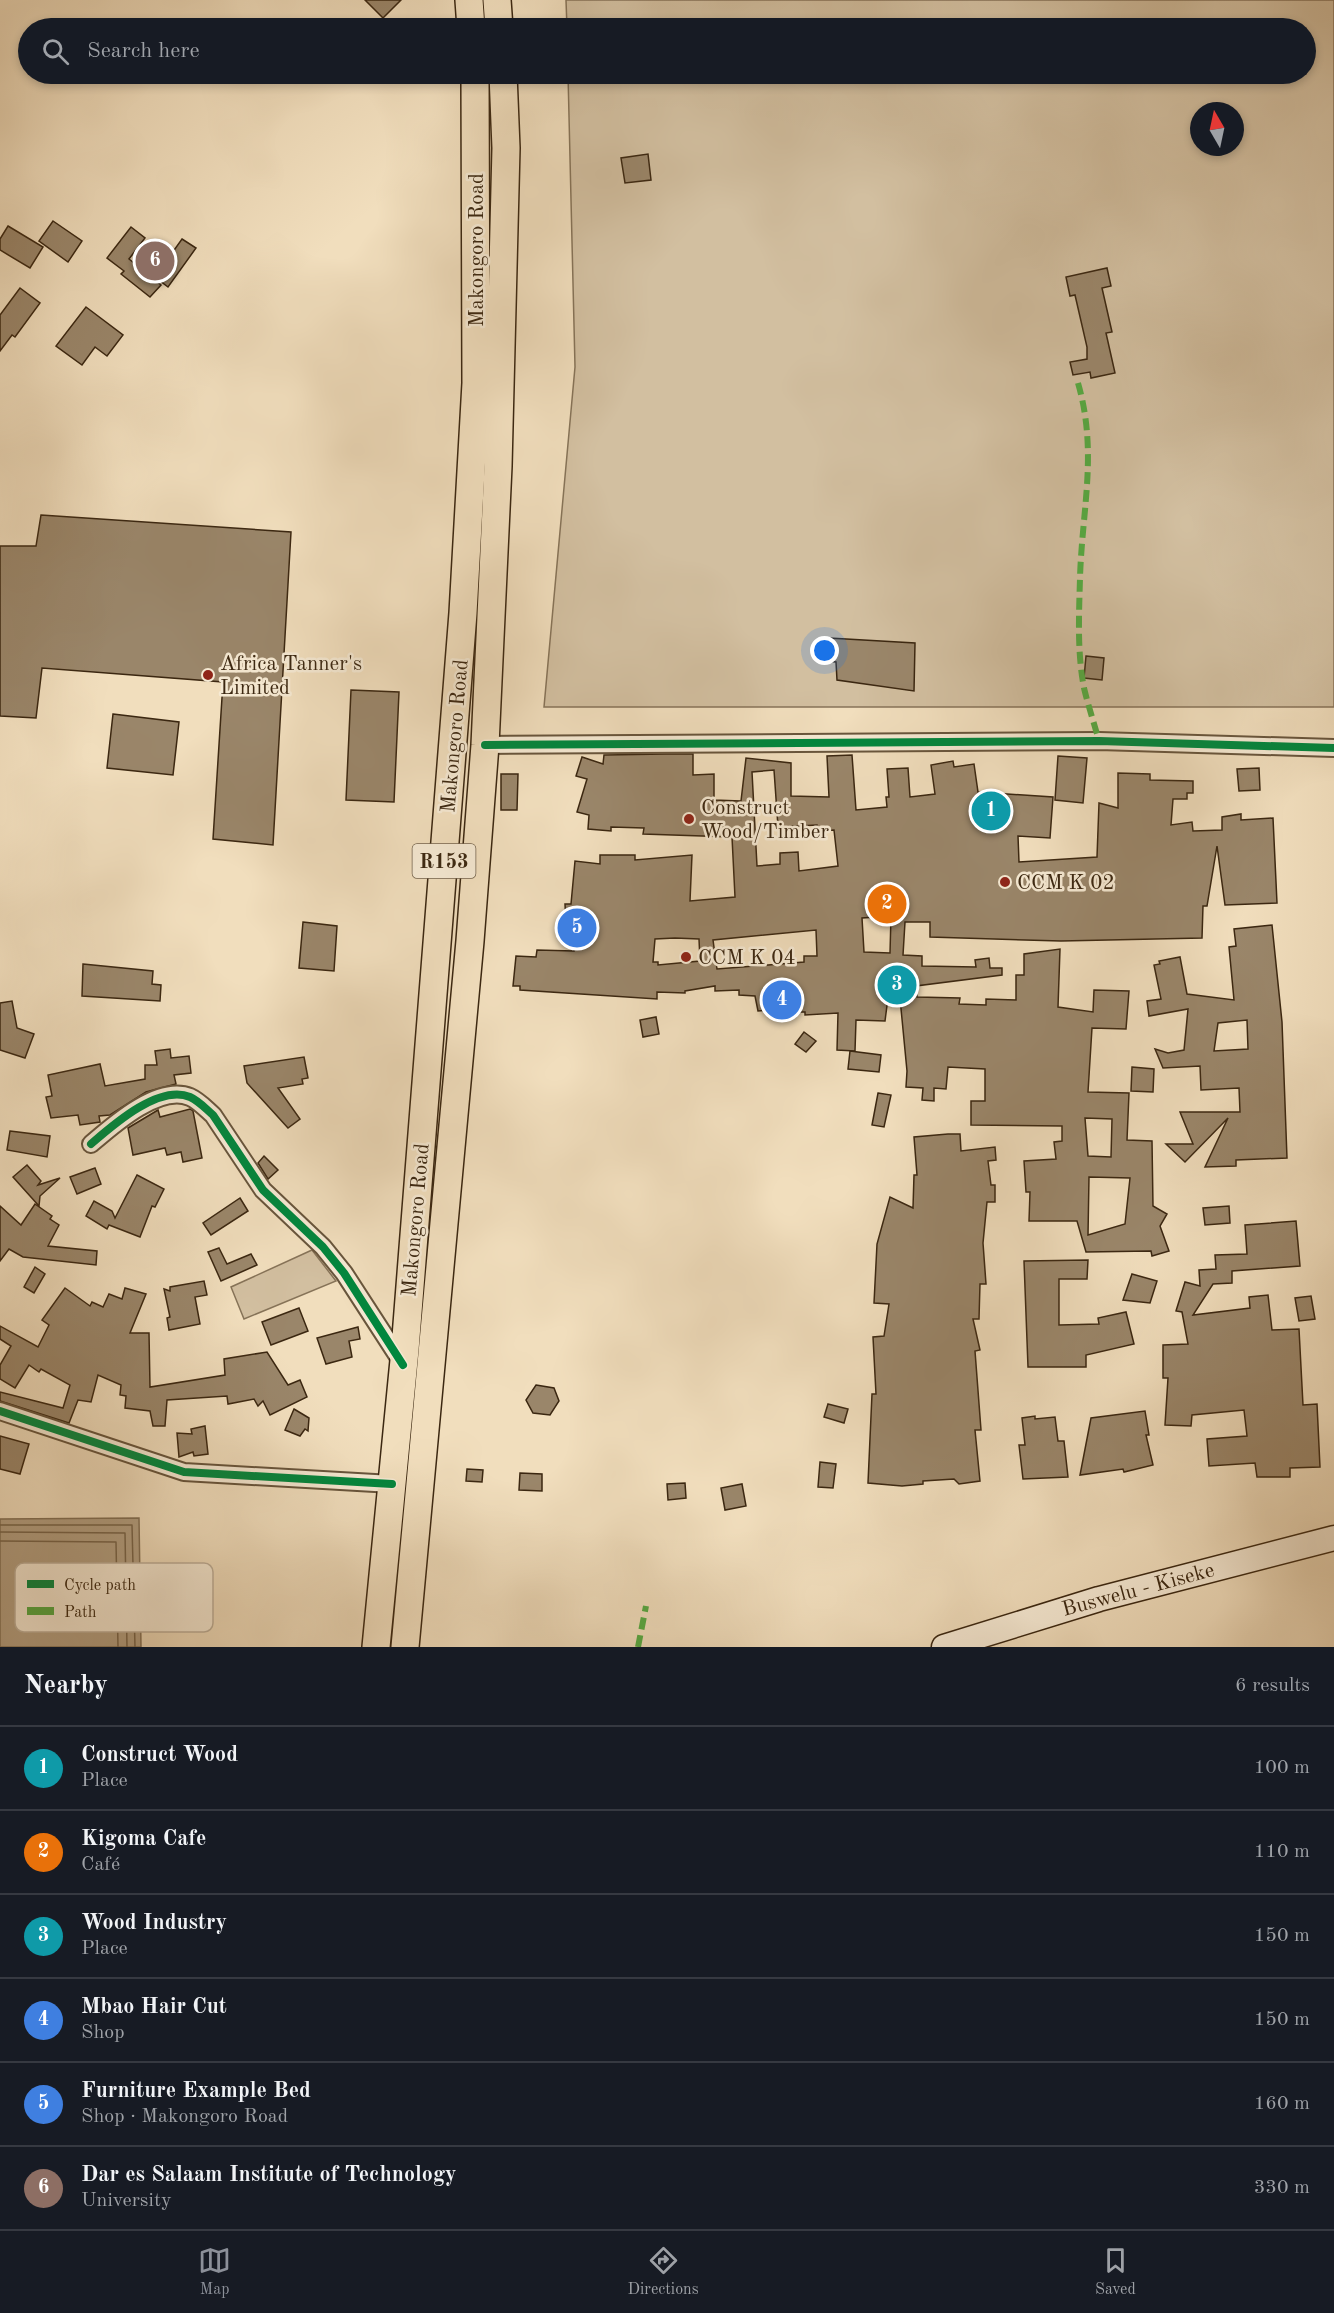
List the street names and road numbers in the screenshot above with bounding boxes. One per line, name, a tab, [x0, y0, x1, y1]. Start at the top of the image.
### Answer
street label: Makongoro Road	[467, 173, 488, 327]
street label: Makongoro Road	[438, 658, 473, 814]
road number: R153	[412, 844, 476, 878]
street label: Makongoro Road	[399, 1142, 434, 1298]
street label: Buswelu - Kiseke	[1060, 1560, 1217, 1621]

